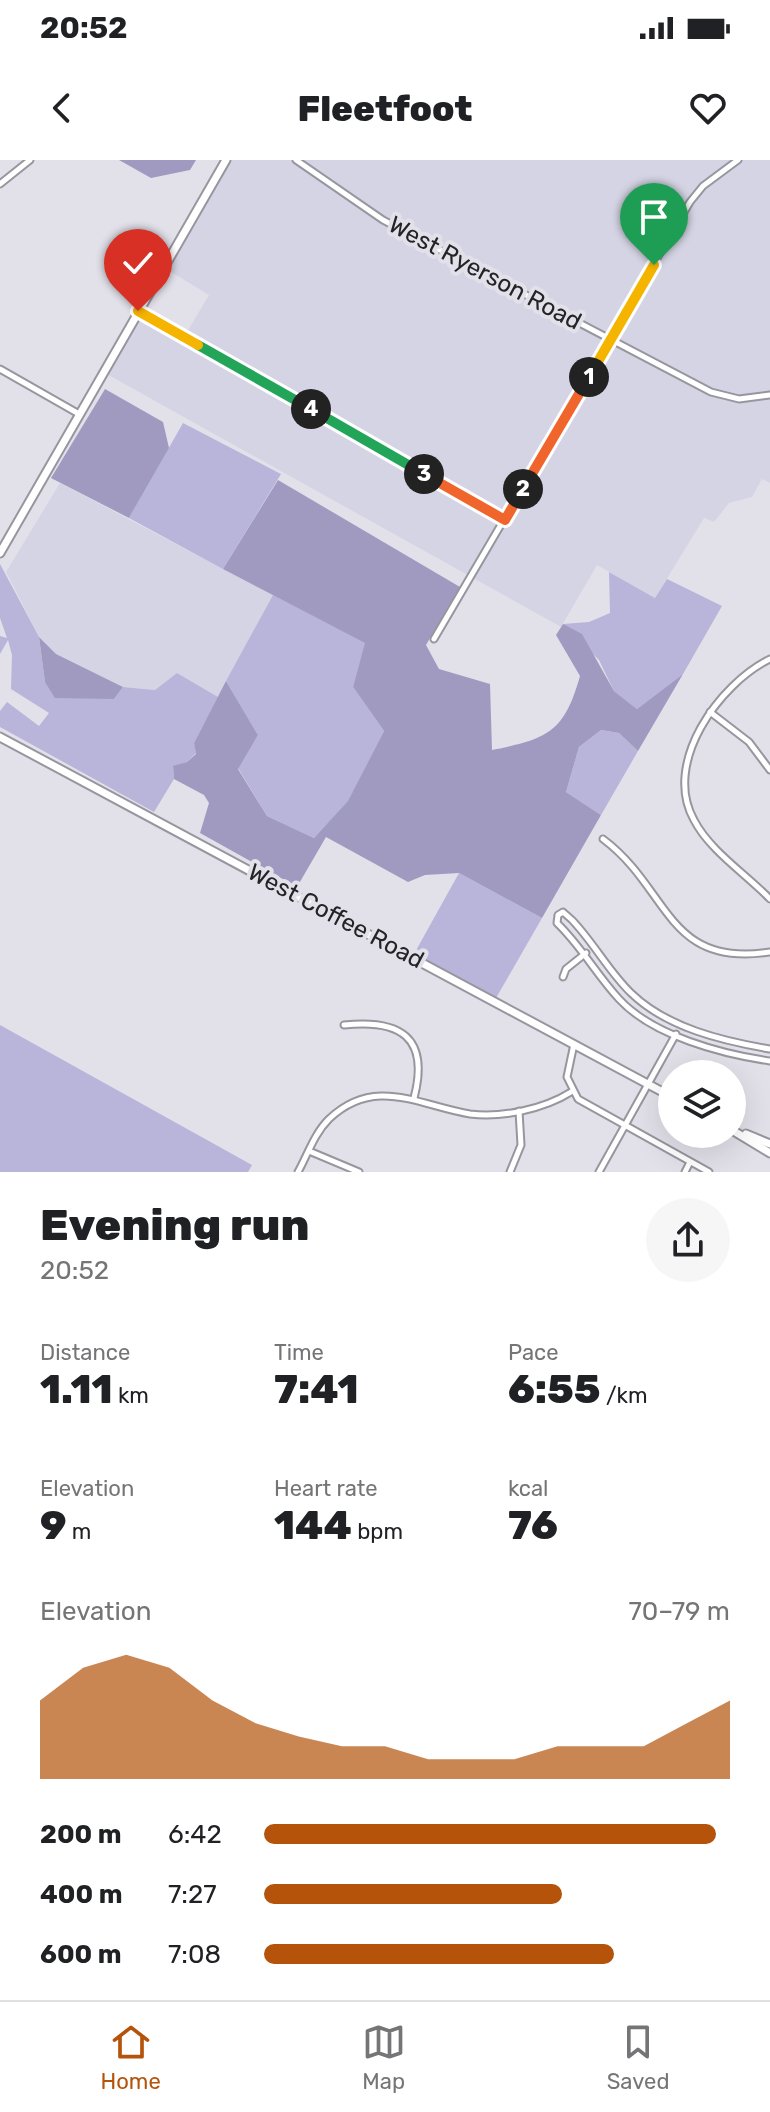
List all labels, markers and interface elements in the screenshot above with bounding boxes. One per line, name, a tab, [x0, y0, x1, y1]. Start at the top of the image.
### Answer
text: 20:52	[40, 10, 128, 46]
icon: back	[40, 86, 84, 130]
icon: heart	[686, 86, 730, 130]
text: Fleetfoot	[297, 87, 473, 130]
pin	[620, 183, 688, 265]
icon: arrive	[632, 195, 676, 239]
street label: West Ryerson Road	[384, 210, 586, 336]
pin	[104, 229, 172, 311]
icon: check	[116, 241, 160, 285]
pin: 1	[569, 357, 609, 397]
text: 1	[584, 363, 594, 390]
pin: 4	[291, 389, 331, 429]
text: 4	[303, 395, 319, 422]
pin: 3	[404, 454, 444, 494]
text: 3	[417, 460, 431, 487]
pin: 2	[503, 469, 543, 509]
text: 2	[516, 475, 530, 502]
street label: West Coffee Road	[243, 858, 429, 974]
map controls	[658, 1060, 746, 1148]
button: layers	[658, 1060, 746, 1148]
button: share	[646, 1198, 730, 1282]
text: Evening run	[40, 1199, 309, 1251]
text: 20:52	[40, 1255, 109, 1286]
text: Distance	[40, 1339, 130, 1366]
text: Time	[274, 1339, 324, 1366]
text: Pace	[508, 1339, 559, 1366]
text: 1.11	[40, 1366, 113, 1413]
text: 7:41	[274, 1366, 359, 1413]
text: 6:55	[508, 1366, 601, 1413]
text: km	[113, 1382, 149, 1409]
text: /km	[601, 1382, 647, 1409]
text: Elevation	[40, 1475, 134, 1502]
text: Heart rate	[274, 1475, 378, 1502]
text: kcal	[508, 1475, 548, 1502]
text: 9	[40, 1502, 66, 1549]
text: 144	[274, 1502, 352, 1549]
text: 76	[508, 1502, 558, 1549]
text: m	[66, 1518, 91, 1545]
text: bpm	[352, 1518, 403, 1545]
text: Elevation	[40, 1596, 151, 1627]
text: 70–79 m	[628, 1596, 730, 1627]
text: 200 m	[40, 1819, 122, 1850]
text: 6:42	[168, 1819, 222, 1850]
text: 400 m	[40, 1879, 122, 1910]
text: 7:27	[168, 1879, 217, 1910]
text: 600 m	[40, 1939, 122, 1970]
text: 7:08	[168, 1939, 221, 1970]
tab: Home	[100, 2020, 161, 2095]
tab: Map	[362, 2020, 406, 2095]
tab: Saved	[607, 2020, 669, 2095]

